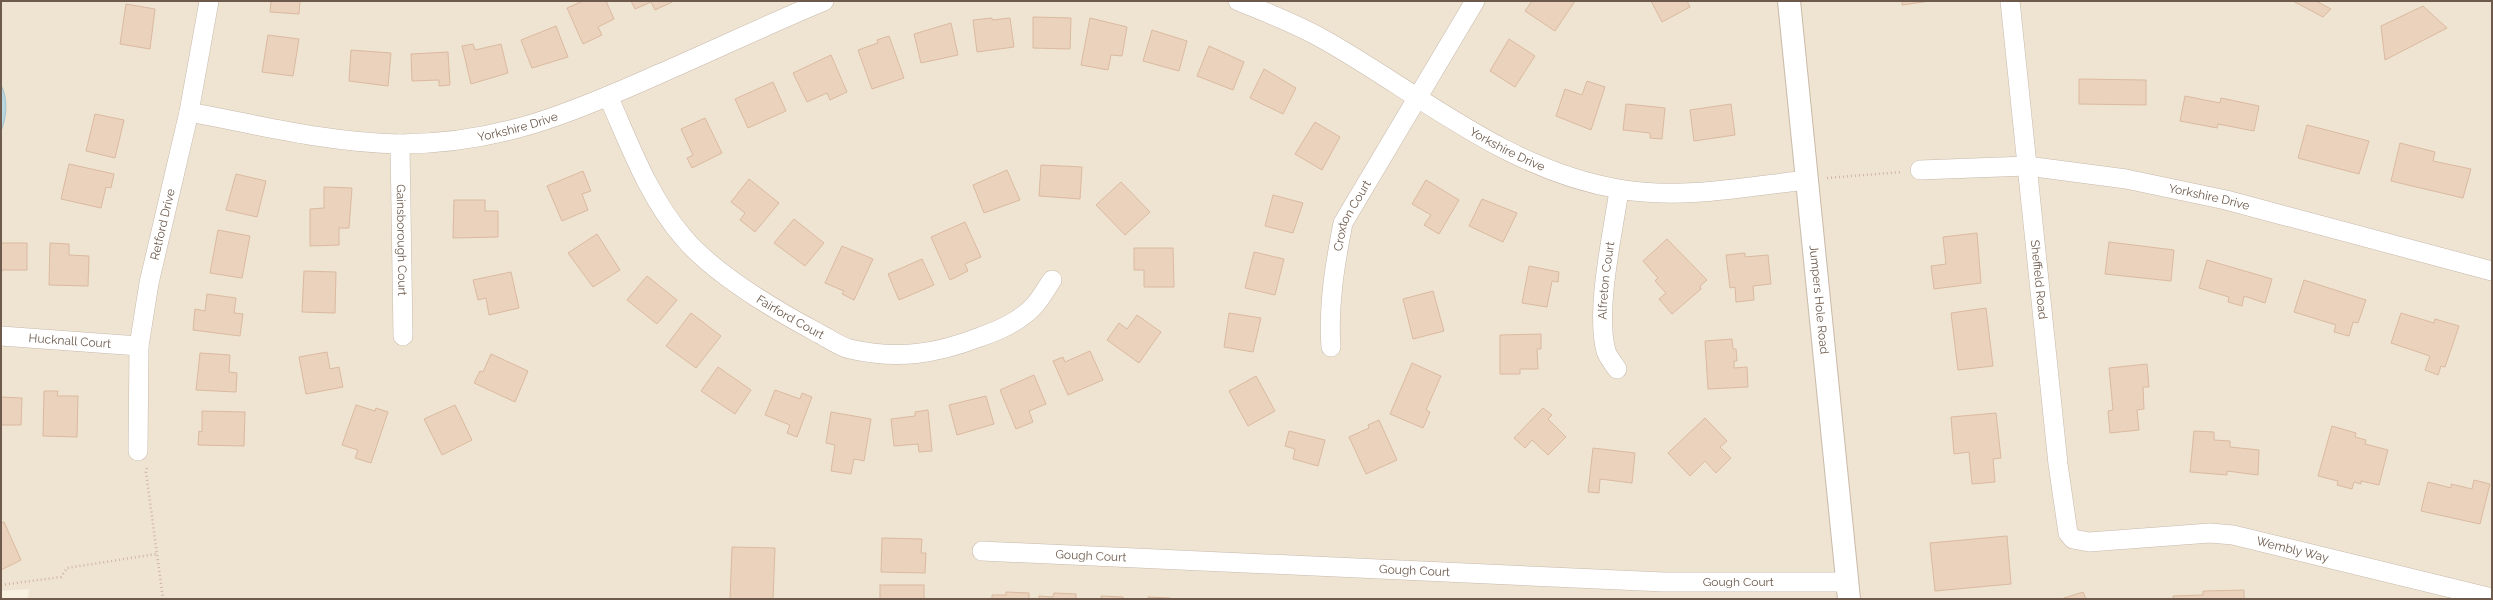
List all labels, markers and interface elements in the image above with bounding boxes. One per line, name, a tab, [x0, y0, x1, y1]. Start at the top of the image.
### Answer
street label: Yorkshire Drive	[476, 109, 560, 144]
street label: Yorkshire Drive	[1467, 124, 1547, 174]
street label: Croxton Court	[1331, 178, 1374, 252]
street label: Yorkshire Drive	[2167, 181, 2251, 213]
street label: Gainsborough Court	[394, 184, 409, 296]
street label: Retford Drive	[148, 187, 178, 261]
street label: Sheffield Road	[2028, 239, 2050, 320]
street label: Alfreton Court	[1595, 241, 1617, 320]
street label: Jumpers Hole Road	[1807, 244, 1831, 355]
street label: Fairford Court	[754, 292, 827, 342]
street label: Hucknall Court	[28, 331, 111, 351]
street label: Wembly Way	[2255, 534, 2331, 565]
street label: Gough Court	[1055, 547, 1127, 565]
street label: Gough Court	[1379, 562, 1450, 579]
street label: Gough Court	[1703, 575, 1774, 589]

